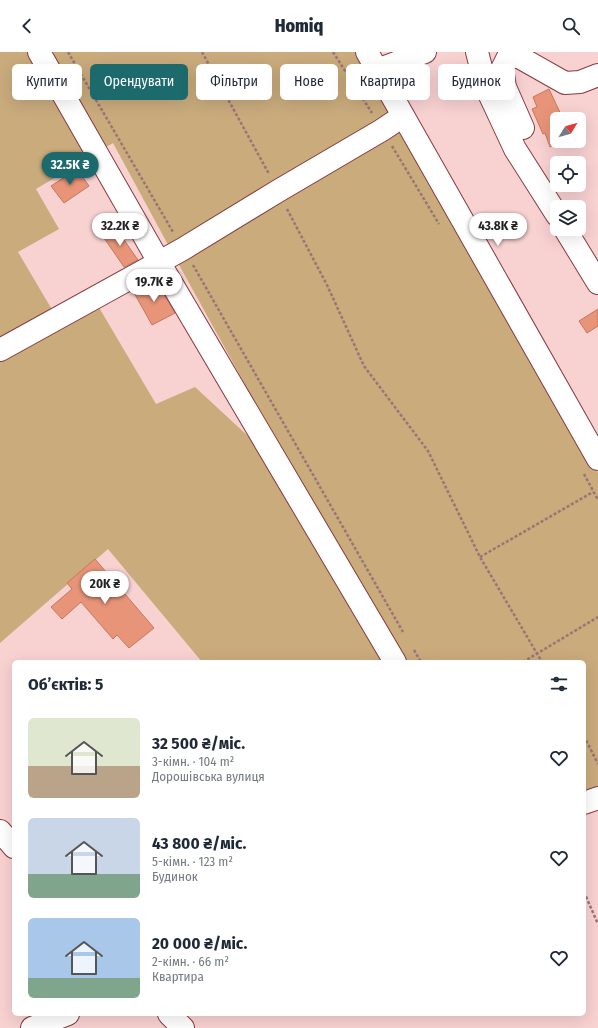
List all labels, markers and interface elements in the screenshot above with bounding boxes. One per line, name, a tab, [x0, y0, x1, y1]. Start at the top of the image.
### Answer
icon: back	[16, 15, 38, 37]
text: Homiq	[275, 15, 323, 37]
icon: search	[560, 15, 582, 37]
chip: Купити	[12, 64, 82, 100]
chip: Орендувати	[90, 64, 188, 100]
chip: Фільтри	[196, 64, 272, 100]
chip: Нове	[280, 64, 338, 100]
chip: Квартира	[346, 64, 430, 100]
chip: Будинок	[438, 64, 515, 100]
north arrow	[550, 112, 586, 148]
map controls	[550, 112, 586, 236]
pin: 32.5K ₴	[33, 152, 107, 186]
button: locate	[550, 156, 586, 192]
text: 32.5K ₴	[51, 157, 89, 172]
button: layers	[550, 200, 586, 236]
pin: 32.2K ₴	[83, 213, 157, 247]
pin: 43.8K ₴	[461, 213, 535, 247]
text: 32.2K ₴	[101, 218, 139, 233]
text: 43.8K ₴	[478, 218, 518, 233]
pin: 19.7K ₴	[117, 269, 191, 303]
text: 19.7K ₴	[135, 274, 173, 289]
pin: 20K ₴	[77, 571, 133, 605]
text: 20K ₴	[90, 576, 120, 591]
icon: filters	[548, 673, 570, 695]
text: Об’єктів: 5	[28, 674, 103, 695]
text: 32 500 ₴/міс.	[152, 733, 245, 754]
icon: home	[60, 734, 108, 782]
icon: heart	[548, 747, 570, 769]
text: 3-кімн. · 104 m²	[152, 754, 234, 769]
text: Дорошівська вулиця	[152, 769, 265, 784]
text: 43 800 ₴/міс.	[152, 833, 246, 854]
icon: home	[60, 834, 108, 882]
icon: heart	[548, 847, 570, 869]
text: 5-кімн. · 123 m²	[152, 854, 233, 869]
text: Будинок	[152, 869, 198, 884]
text: 20 000 ₴/міс.	[152, 933, 247, 954]
icon: home	[60, 934, 108, 982]
icon: heart	[548, 947, 570, 969]
text: 2-кімн. · 66 m²	[152, 954, 229, 969]
text: Квартира	[152, 969, 204, 984]

